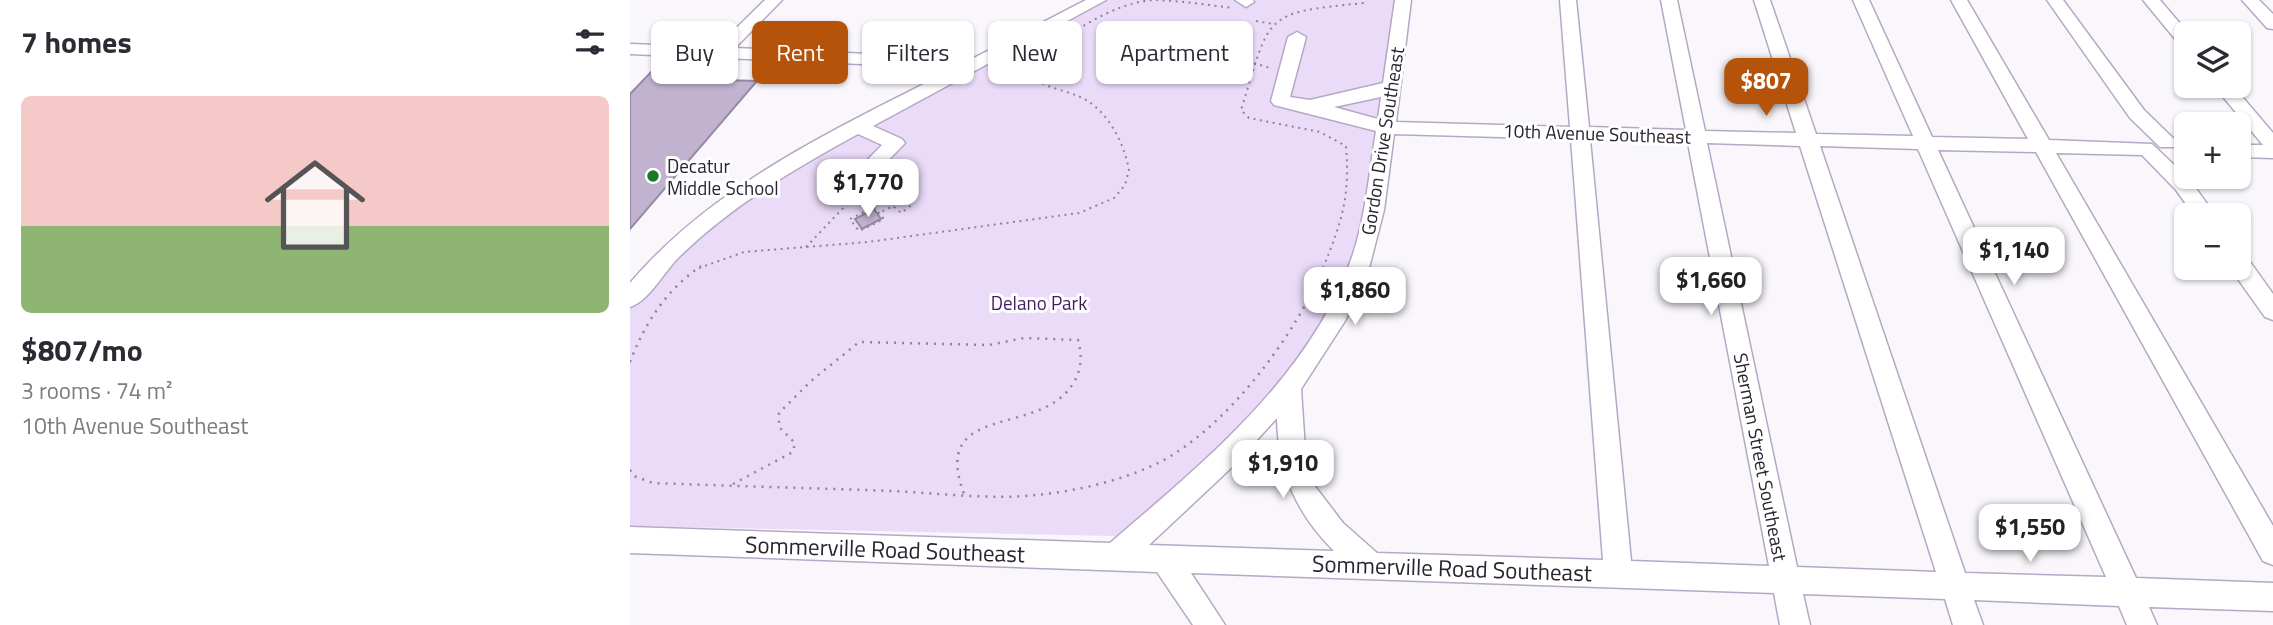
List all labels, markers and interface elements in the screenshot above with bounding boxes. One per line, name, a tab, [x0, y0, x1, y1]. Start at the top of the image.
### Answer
text: 7 homes	[21, 19, 132, 65]
chip: Buy	[651, 21, 738, 84]
chip: Rent	[752, 21, 848, 84]
chip: Filters	[862, 21, 974, 84]
chip: New	[988, 21, 1082, 84]
chip: Apartment	[1096, 21, 1253, 84]
map controls	[2174, 21, 2251, 280]
button: layers	[2174, 21, 2251, 98]
icon: filters	[571, 23, 609, 61]
street label: Gordon Drive Southeast	[1353, 44, 1411, 237]
pin: $807	[1725, 58, 1807, 118]
text: $807	[1740, 63, 1792, 98]
button: +	[2174, 112, 2251, 189]
street label: 10th Avenue Southeast	[1503, 115, 1692, 151]
icon: home	[252, 142, 378, 268]
place label: Decatur Middle School	[667, 151, 779, 202]
pin: $1,770	[811, 160, 925, 219]
text: $1,770	[833, 164, 903, 199]
marker: Decatur Middle School	[645, 168, 661, 184]
button: −	[2174, 203, 2251, 280]
pin: $1,140	[1957, 228, 2071, 287]
text: $1,140	[1979, 232, 2049, 267]
pin: $1,660	[1654, 258, 1768, 317]
text: $1,660	[1676, 262, 1746, 297]
pin: $1,860	[1298, 268, 1412, 327]
text: $1,860	[1320, 272, 1390, 307]
park label: Delano Park	[991, 288, 1087, 317]
text: $807/mo	[21, 327, 143, 373]
street label: Sherman Street Southeast	[1727, 350, 1795, 564]
text: 3 rooms · 74 m²	[21, 373, 172, 408]
text: 10th Avenue Southeast	[21, 408, 248, 443]
pin: $1,910	[1226, 440, 1340, 500]
text: $1,910	[1248, 445, 1318, 480]
pin: $1,550	[1973, 504, 2087, 564]
text: $1,550	[1995, 509, 2065, 544]
street label: Sommerville Road Southeast	[744, 527, 1026, 571]
street label: Sommerville Road Southeast	[1311, 546, 1593, 590]

